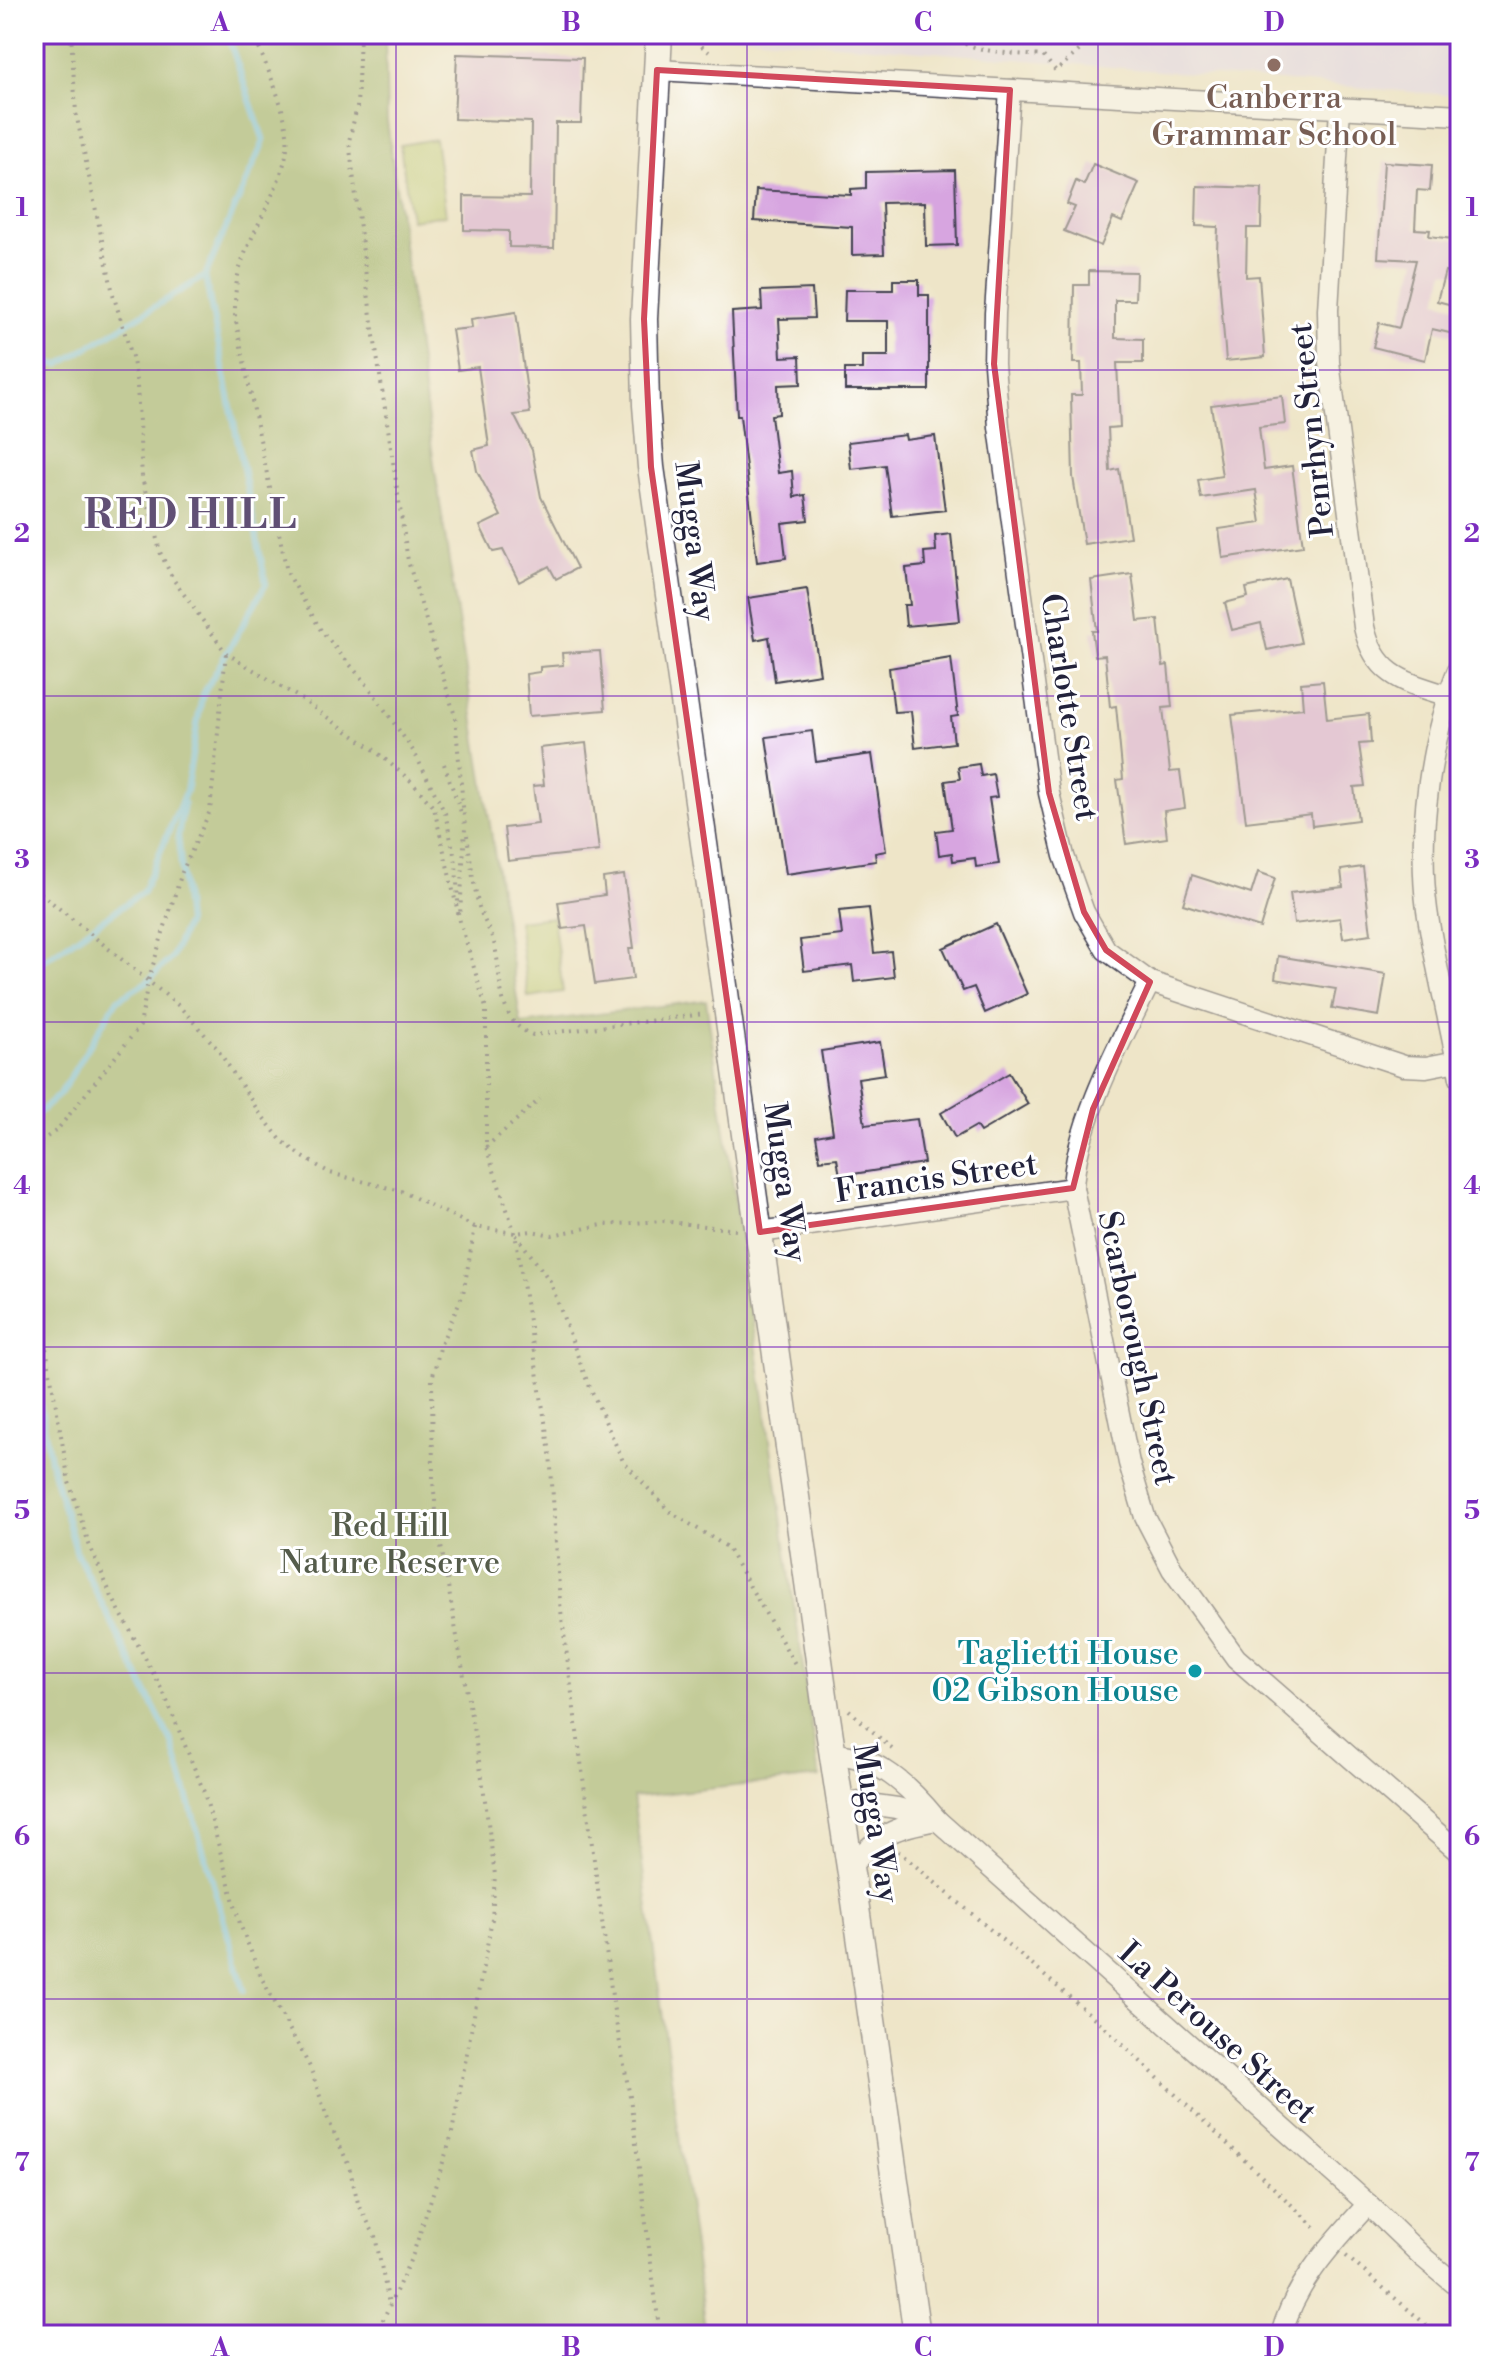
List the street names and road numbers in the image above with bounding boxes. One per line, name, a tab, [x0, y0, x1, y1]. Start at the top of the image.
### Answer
street label: Penrhyn Street	[1281, 321, 1343, 539]
street label: Mugga Way	[665, 459, 725, 624]
street label: Charlotte Street	[1031, 591, 1107, 824]
street label: Mugga Way	[754, 1100, 816, 1265]
street label: Francis Street	[832, 1144, 1040, 1212]
street label: Scarborough Street	[1088, 1207, 1186, 1489]
street label: Mugga Way	[844, 1741, 908, 1906]
street label: La Perouse Street	[1110, 1933, 1325, 2132]

